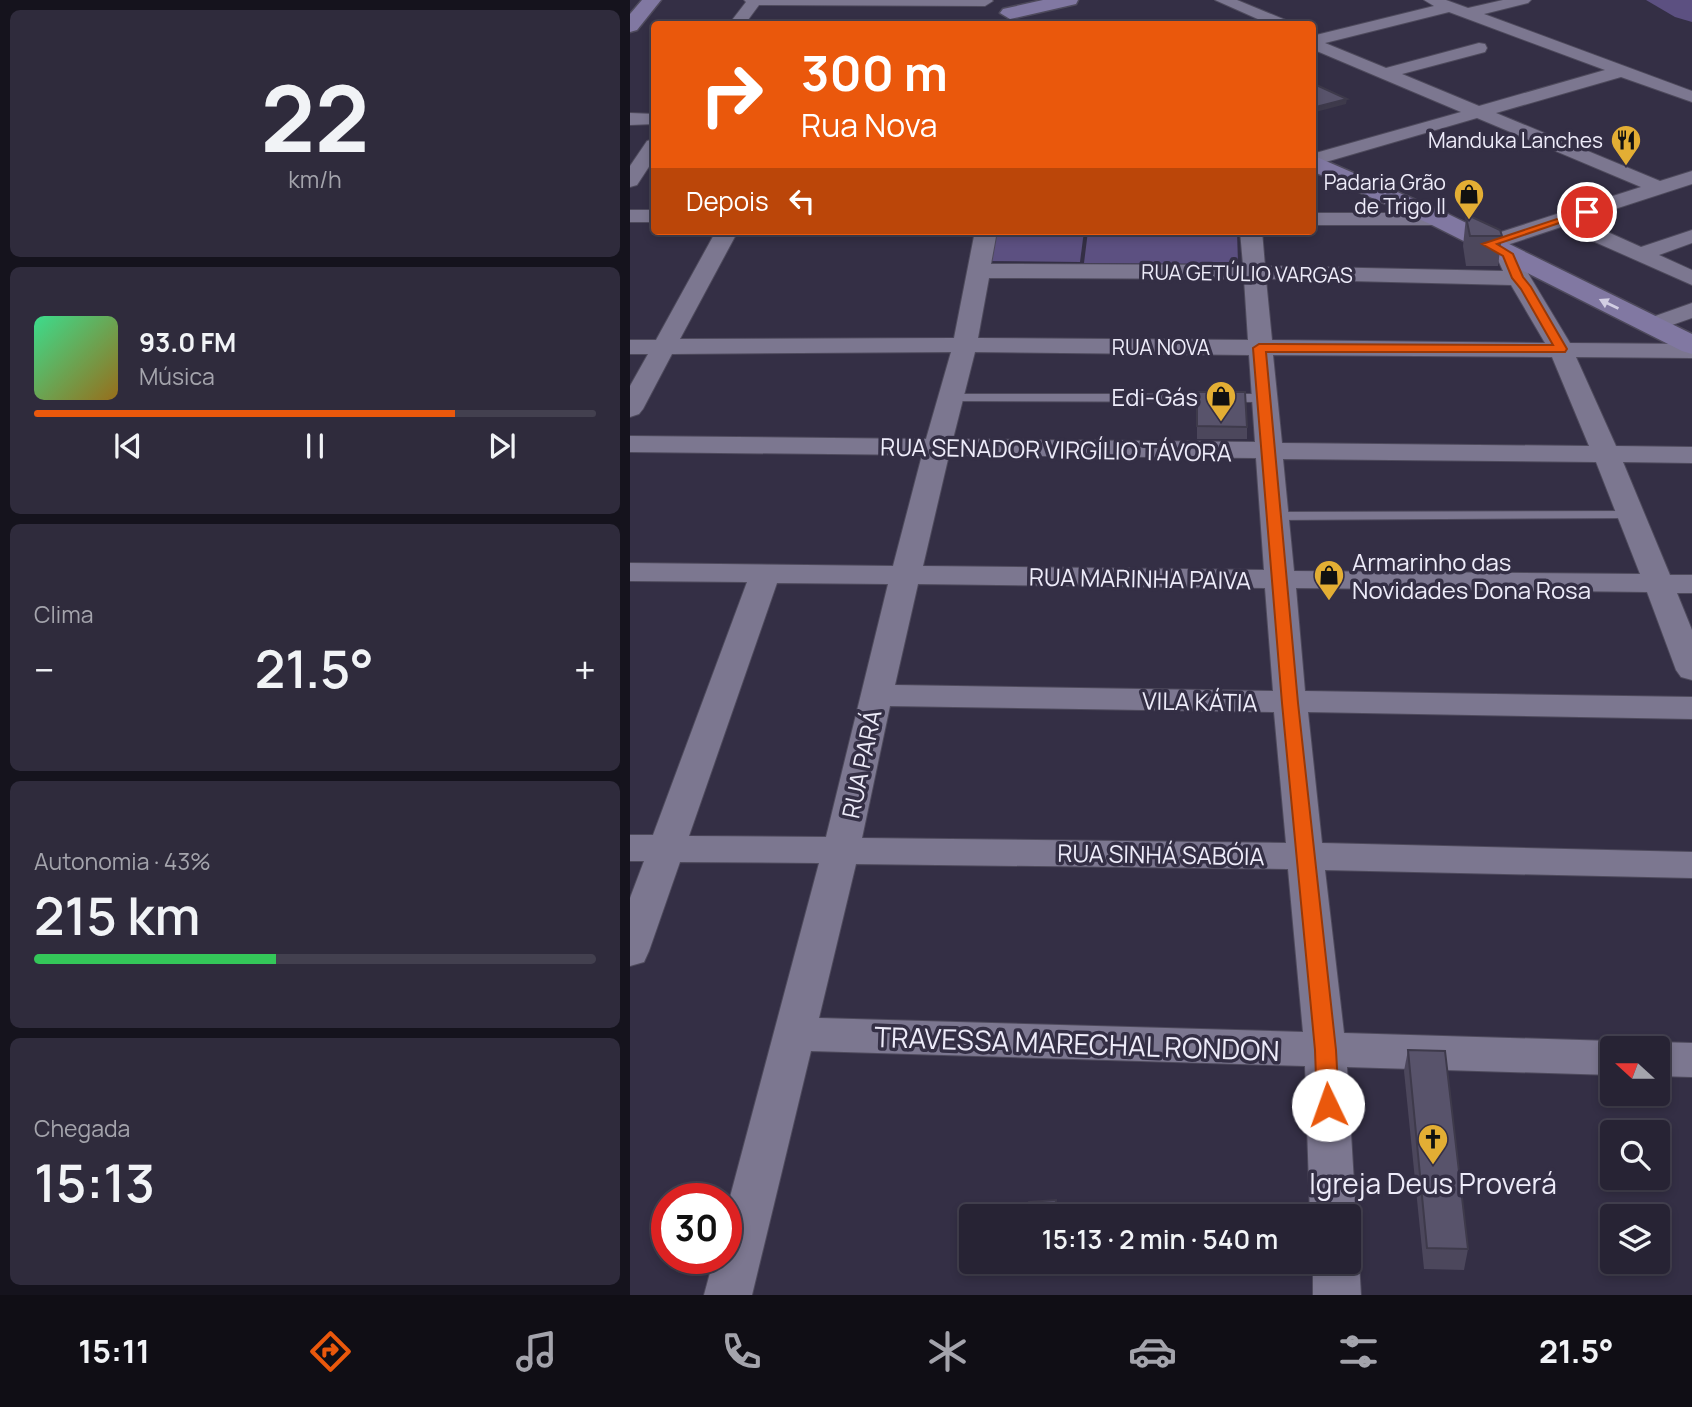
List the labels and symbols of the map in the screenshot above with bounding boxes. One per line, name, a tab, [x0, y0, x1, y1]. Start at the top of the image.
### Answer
restaurant icon: Manduka Lanches	[1609, 123, 1643, 167]
place label: Manduka Lanches	[1428, 126, 1603, 154]
place label: Padaria Grão de Trigo II	[1324, 168, 1446, 220]
shop icon: Padaria Grão de Trigo II	[1452, 177, 1486, 221]
pin	[1557, 182, 1617, 242]
street label: RUA GETÚLIO VARGAS	[1141, 257, 1353, 289]
one-way arrow	[1599, 298, 1619, 309]
street label: RUA NOVA	[1112, 333, 1210, 361]
shop icon: Edi-Gás	[1204, 379, 1238, 423]
place label: Edi-Gás	[1112, 380, 1198, 413]
street label: RUA SENADOR VIRGÍLIO TÁVORA	[880, 429, 1232, 469]
place label: Armarinho das Novidades Dona Rosa	[1352, 545, 1591, 606]
shop icon: Armarinho das Novidades Dona Rosa	[1312, 558, 1346, 602]
street label: RUA MARINHA PAIVA	[1029, 560, 1251, 596]
street label: VILA KÁTIA	[1142, 683, 1258, 719]
street label: RUA PARÁ	[833, 707, 889, 821]
street label: RUA SINHÁ SABÓIA	[1057, 836, 1265, 872]
street label: TRAVESSA MARECHAL RONDON	[874, 1017, 1280, 1069]
north arrow	[1600, 1036, 1670, 1106]
position arrow	[1291, 1068, 1365, 1142]
church icon: Igreja Deus Proverá	[1416, 1122, 1450, 1166]
place label: Igreja Deus Proverá	[1309, 1164, 1557, 1202]
speed limit sign: 30	[651, 1183, 742, 1274]

